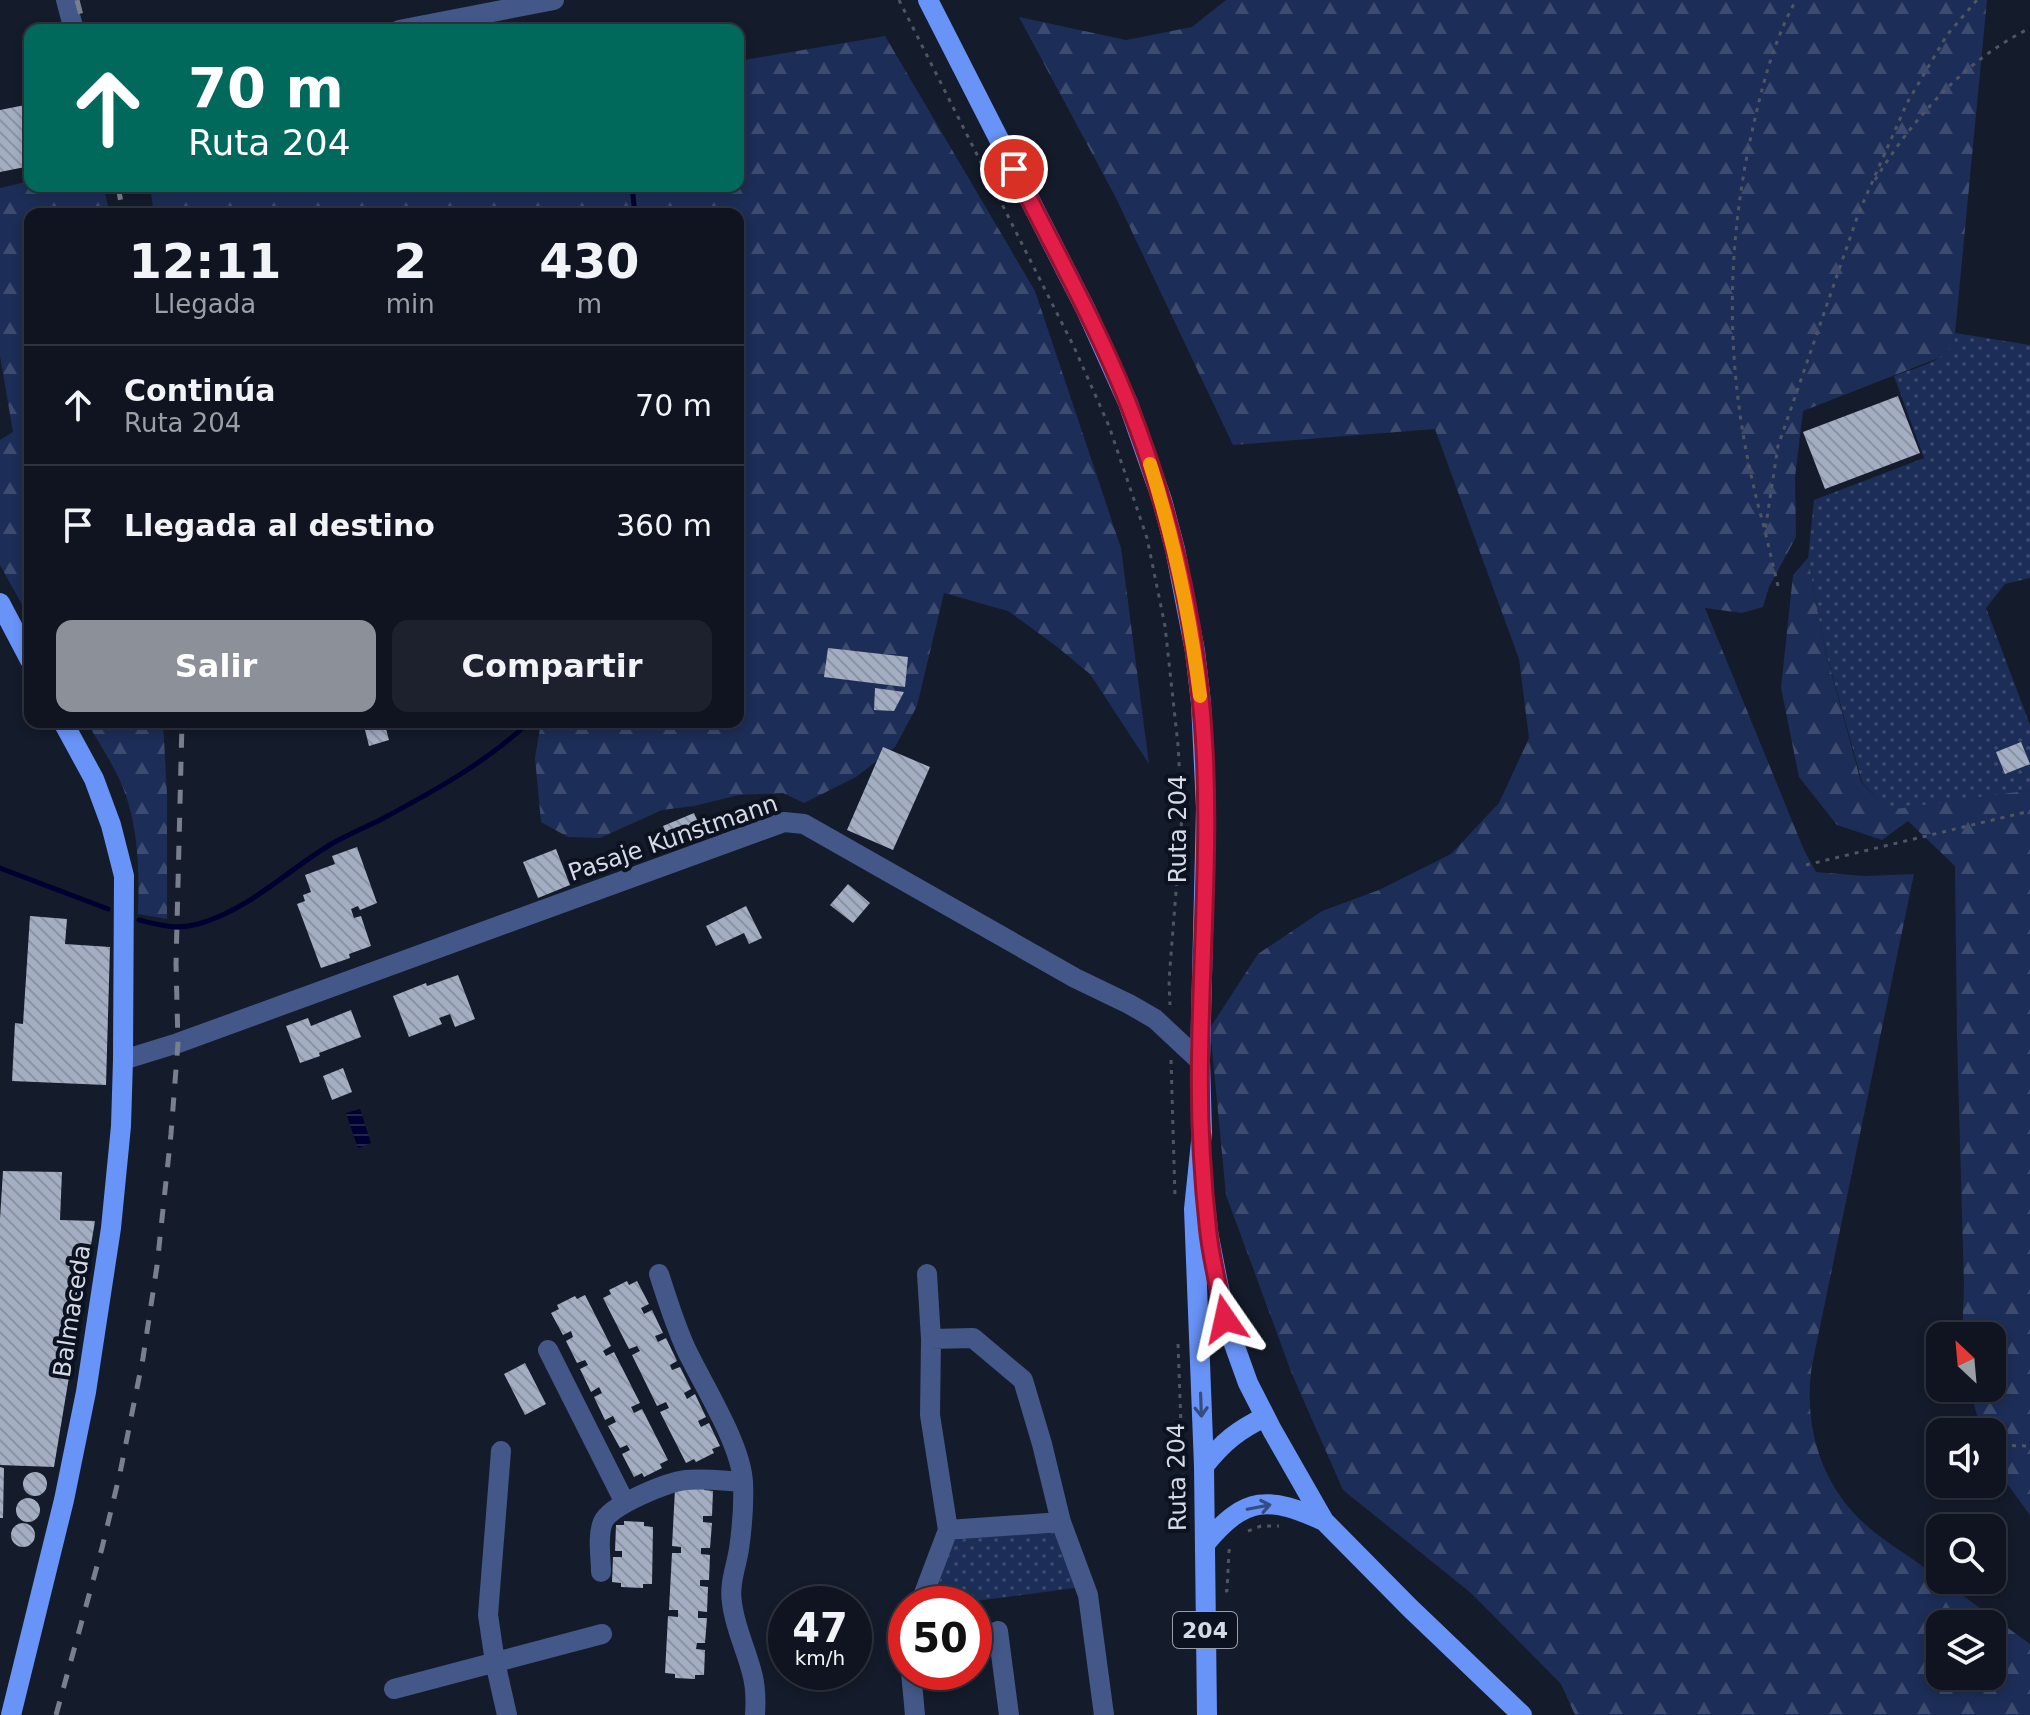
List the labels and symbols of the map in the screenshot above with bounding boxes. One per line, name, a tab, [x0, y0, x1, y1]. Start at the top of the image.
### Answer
pin	[980, 135, 1048, 203]
street label: Ruta 204	[1164, 775, 1192, 883]
street label: Pasaje Kunstmann	[565, 789, 781, 887]
street label: Balmaceda	[48, 1243, 96, 1379]
position arrow	[1183, 1277, 1267, 1361]
north arrow	[1926, 1322, 2006, 1402]
one-way arrow	[1194, 1391, 1209, 1418]
street label: Ruta 204	[1162, 1423, 1192, 1531]
one-way arrow	[1246, 1498, 1272, 1513]
speed limit sign: 50	[888, 1586, 992, 1690]
road number: 204	[1173, 1612, 1237, 1648]

